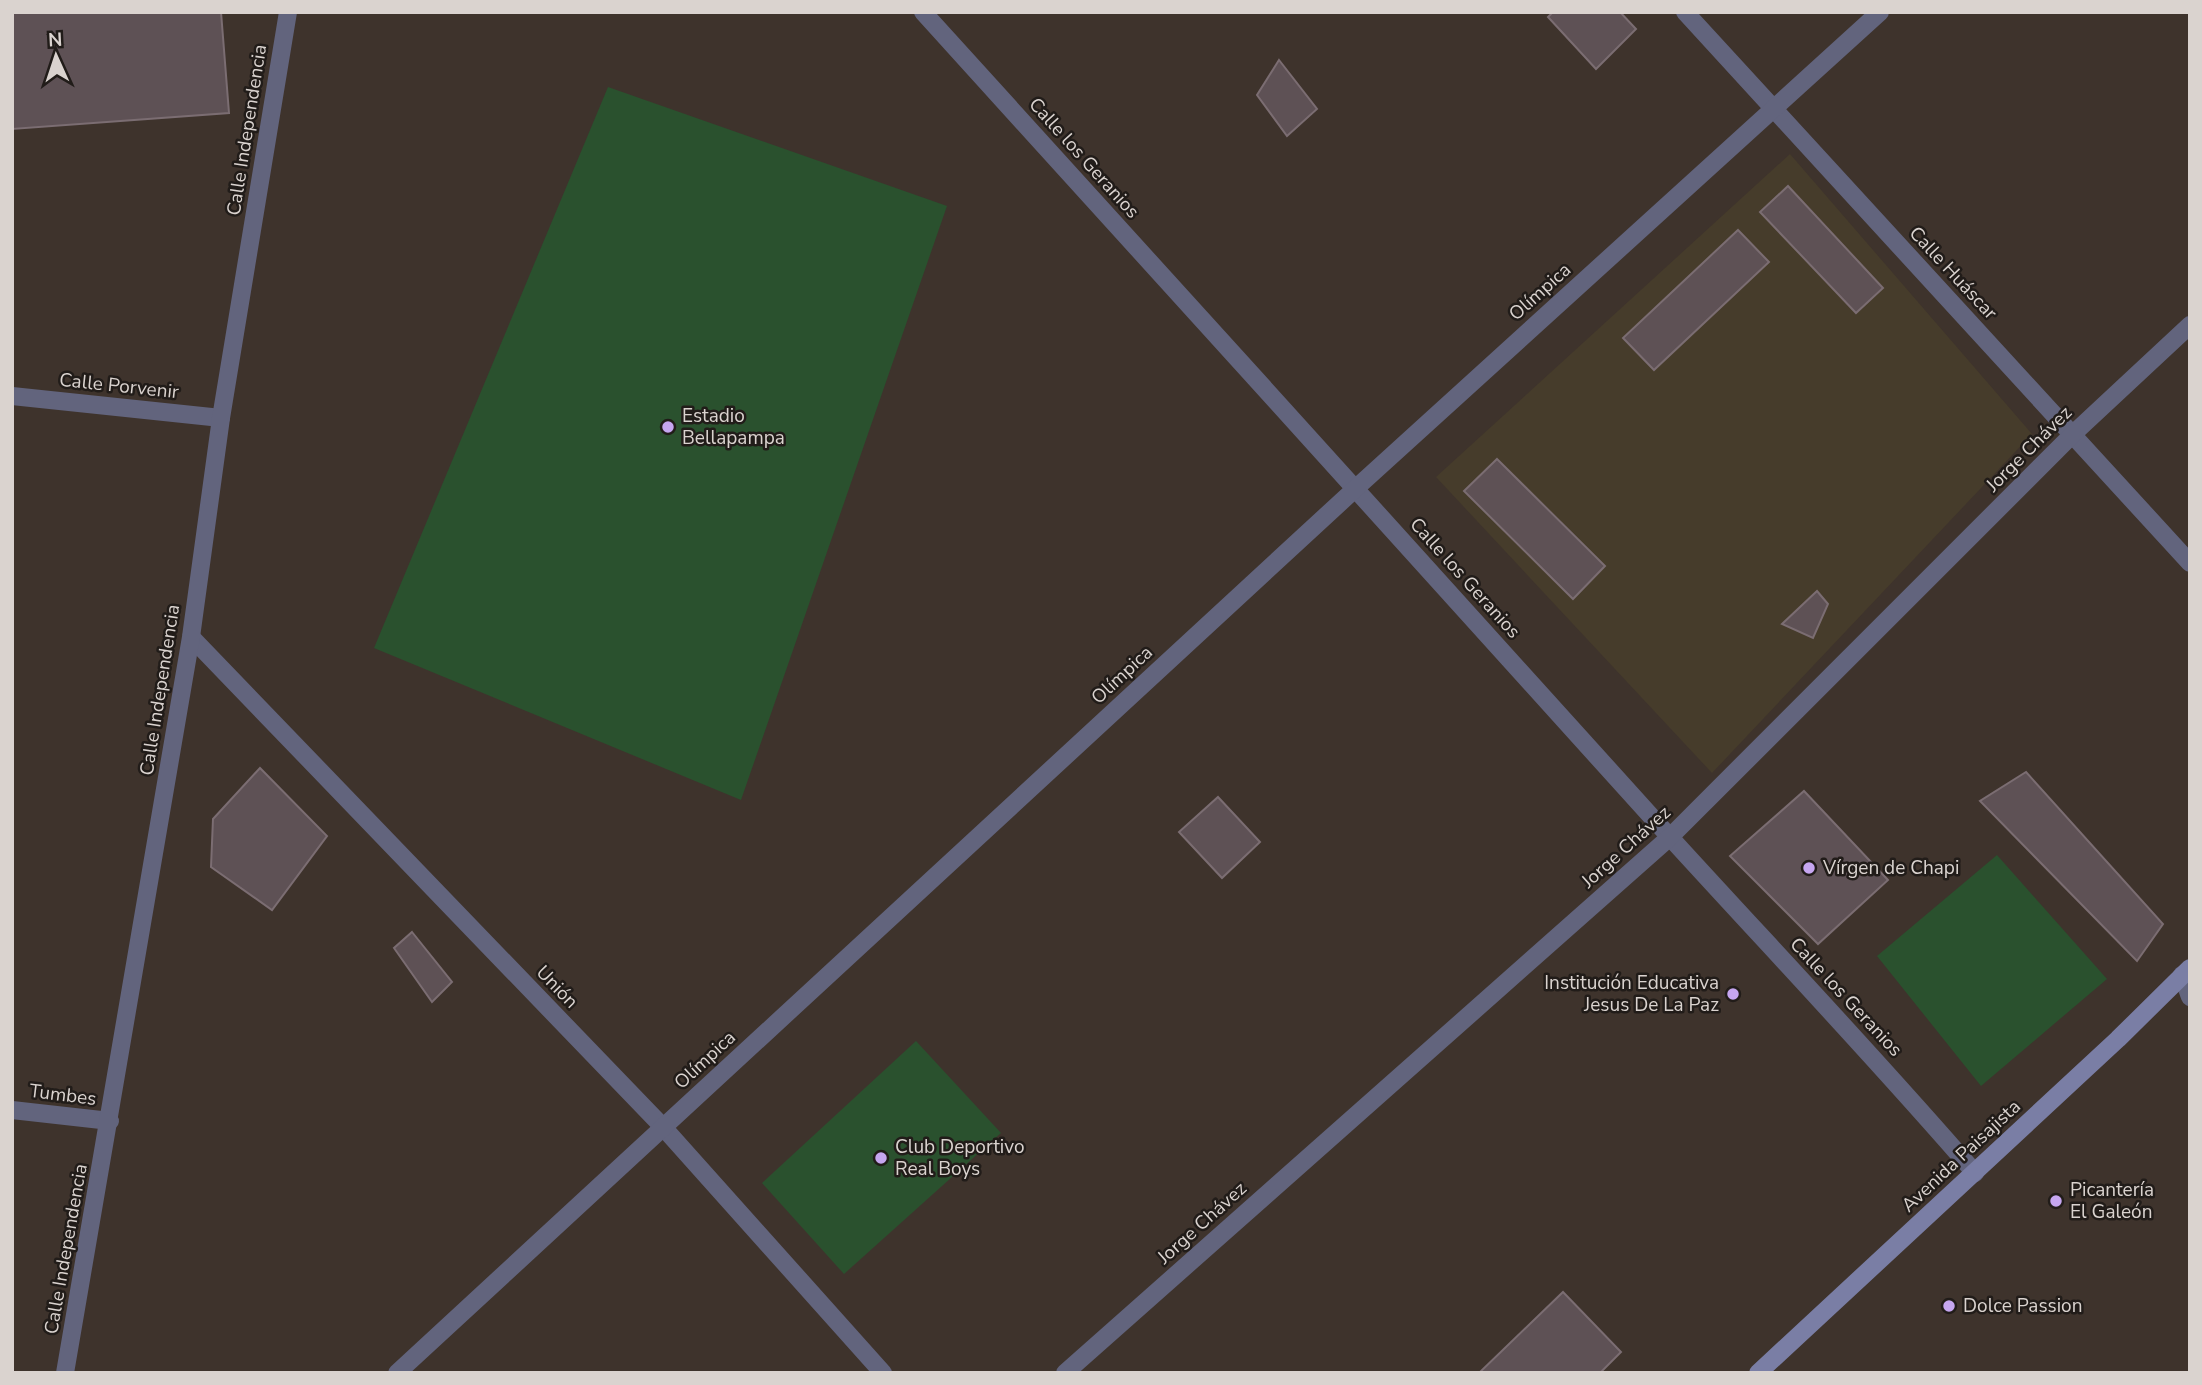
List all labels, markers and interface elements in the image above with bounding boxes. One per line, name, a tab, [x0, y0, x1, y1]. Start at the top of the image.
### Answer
north arrow	[21, 21, 91, 91]
text: N	[47, 27, 63, 53]
street label: Calle Independencia	[221, 43, 273, 217]
street label: Calle los Geranios	[1023, 92, 1145, 224]
street label: Calle Huáscar	[1903, 221, 2003, 325]
street label: Olímpica	[1503, 257, 1577, 327]
street label: Calle Porvenir	[58, 367, 180, 405]
street label: Jorge Chávez	[1980, 400, 2078, 498]
place label: Estadio Bellapampa	[682, 403, 785, 451]
marker: Estadio Bellapampa	[660, 419, 676, 435]
street label: Calle los Geranios	[1404, 512, 1526, 644]
street label: Calle Independencia	[134, 603, 186, 777]
street label: Olímpica	[1086, 640, 1158, 710]
street label: Jorge Chávez	[1575, 800, 1676, 895]
place label: Vírgen de Chapi	[1822, 855, 1959, 881]
marker: Vírgen de Chapi	[1801, 860, 1817, 876]
street label: Calle los Geranios	[1784, 932, 1908, 1062]
street label: Unión	[530, 960, 584, 1014]
place label: Institución Educativa Jesus De La Paz	[1544, 970, 1719, 1018]
marker: Institución Educativa Jesus De La Paz	[1725, 986, 1741, 1002]
street label: Olímpica	[669, 1025, 741, 1095]
street label: Tumbes	[28, 1078, 98, 1112]
street label: Avenida Paisajista	[1896, 1094, 2026, 1218]
place label: Club Deportivo Real Boys	[895, 1134, 1024, 1182]
marker: Club Deportivo Real Boys	[873, 1150, 889, 1166]
street label: Calle Independencia	[38, 1162, 94, 1336]
street label: Jorge Chávez	[1151, 1176, 1252, 1271]
place label: Picantería El Galeón	[2070, 1177, 2154, 1225]
marker: Picantería El Galeón	[2048, 1193, 2064, 1209]
place label: Dolce Passion	[1963, 1293, 2082, 1319]
marker: Dolce Passion	[1941, 1298, 1957, 1314]

